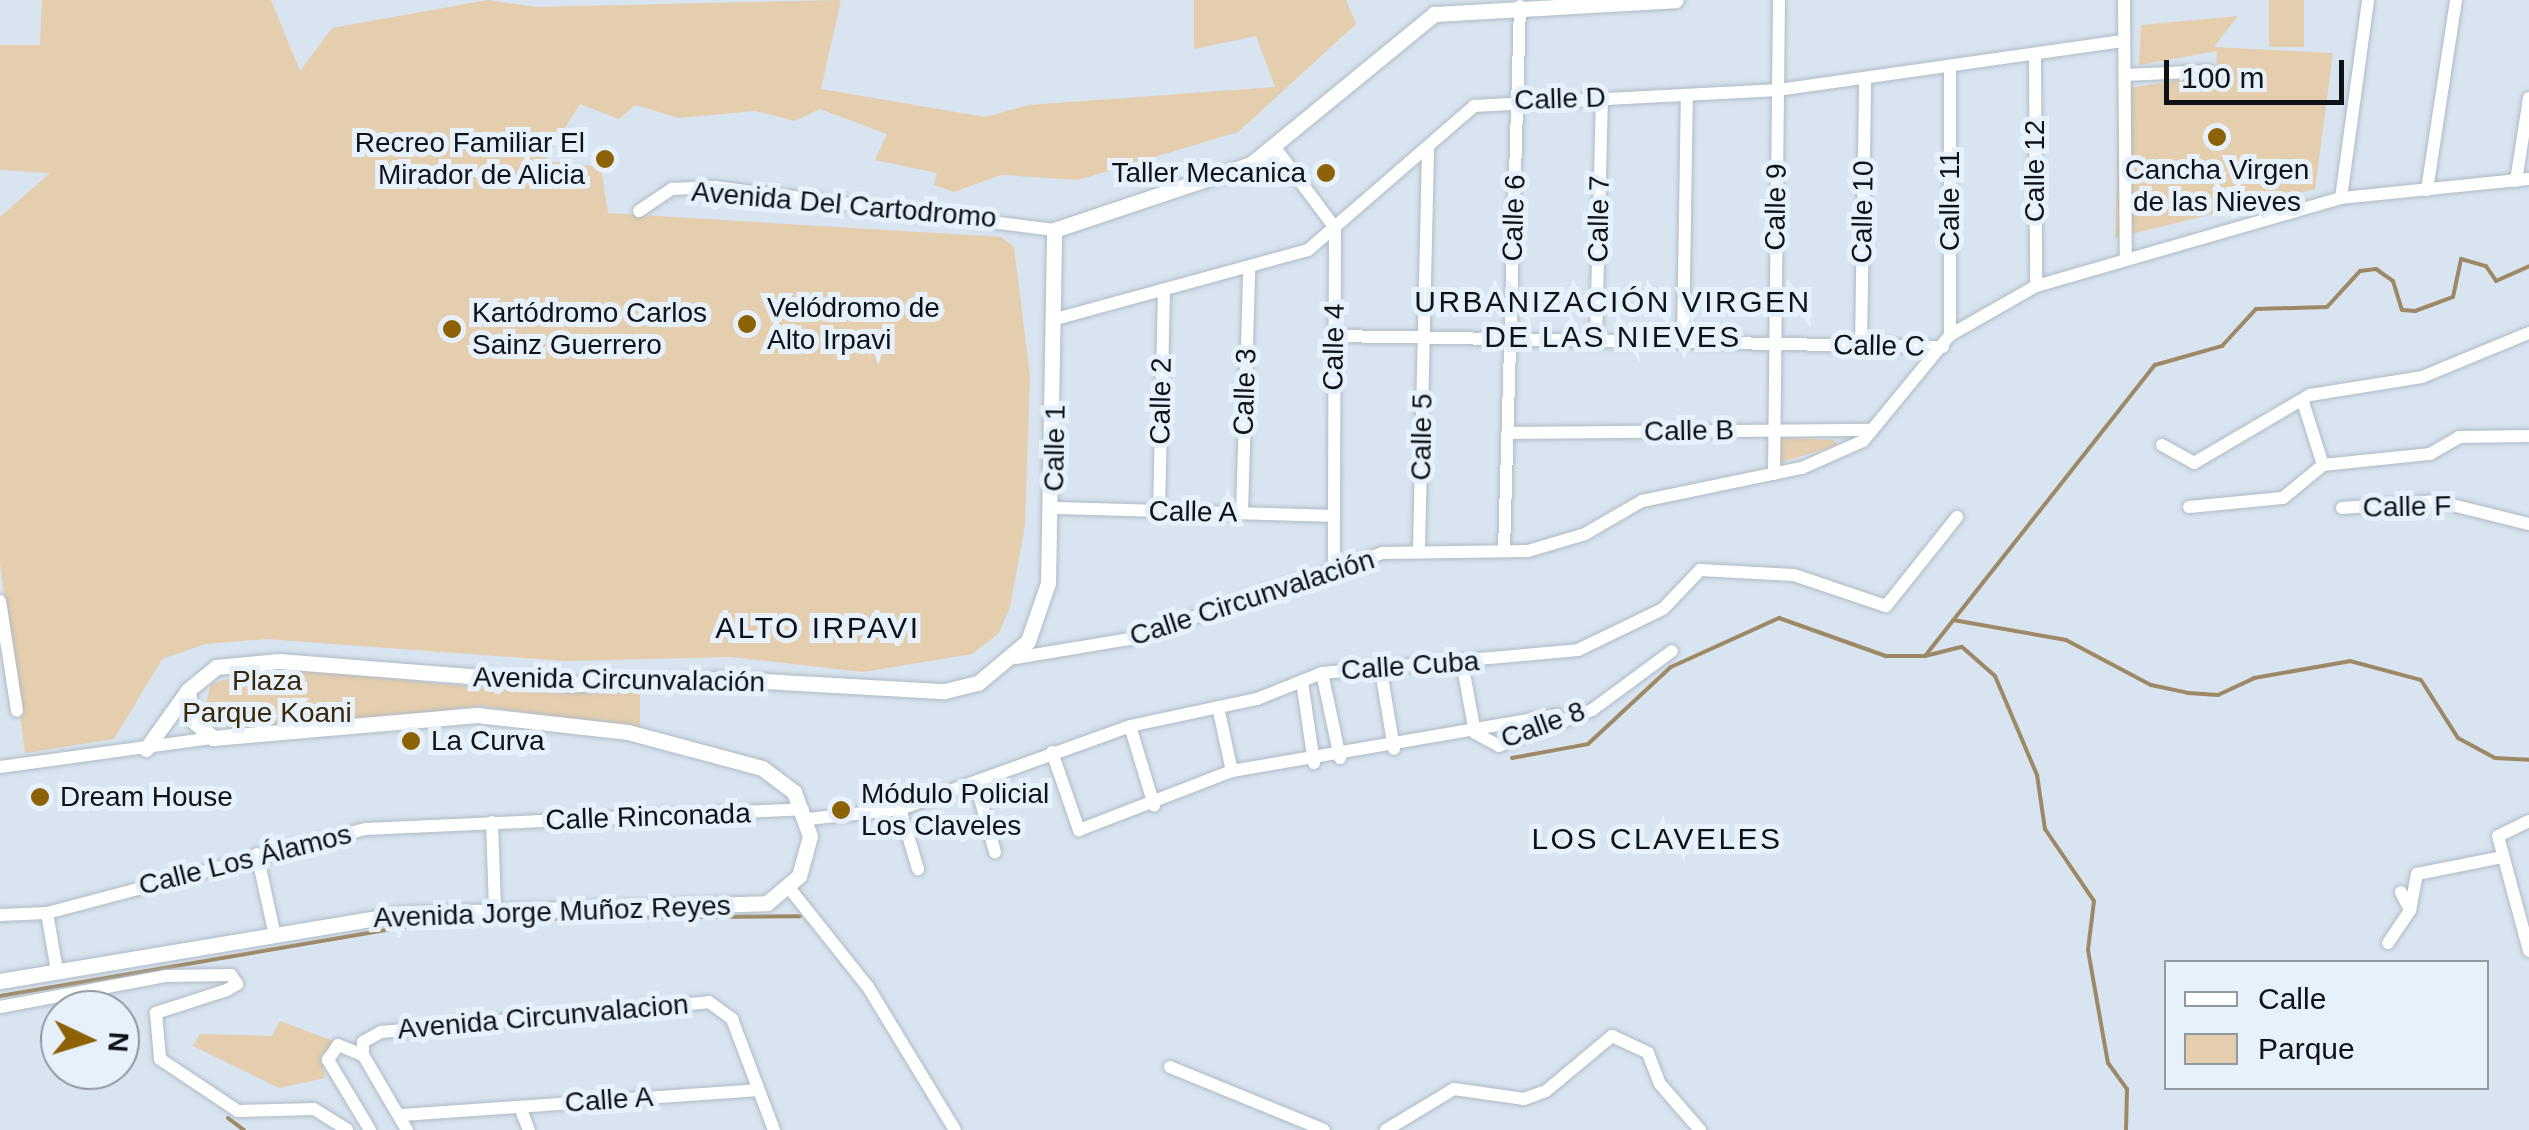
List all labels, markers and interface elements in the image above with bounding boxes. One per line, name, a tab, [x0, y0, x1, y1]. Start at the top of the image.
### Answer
scale bar	[2169, 40, 2349, 102]
text: 100 m	[2181, 61, 2264, 94]
street label: Calle D	[1514, 81, 1606, 117]
street label: Calle 12	[2018, 120, 2052, 222]
place label: Recreo Familiar El Mirador de Alicia	[355, 126, 585, 192]
marker: Cancha Virgen de las Nieves	[2206, 126, 2228, 148]
marker: Recreo Familiar El Mirador de Alicia	[594, 148, 616, 170]
street label: Calle 11	[1933, 151, 1967, 251]
place label: Cancha Virgen de las Nieves	[2125, 153, 2309, 219]
place label: Taller Mecanica	[1111, 156, 1306, 190]
street label: Calle 10	[1845, 160, 1881, 264]
marker: Taller Mecanica	[1315, 162, 1337, 184]
street label: Calle 9	[1758, 163, 1794, 251]
street label: Calle 6	[1496, 174, 1532, 262]
street label: Avenida Del Cartodromo	[690, 175, 998, 235]
street label: Calle 7	[1581, 175, 1617, 263]
district label: URBANIZACIÓN VIRGEN DE LAS NIEVES	[1414, 284, 1812, 354]
place label: Velódromo de Alto Irpavi	[767, 291, 940, 357]
place label: Kartódromo Carlos Sainz Guerrero	[472, 296, 707, 362]
street label: Calle 4	[1316, 303, 1352, 391]
marker: Velódromo de Alto Irpavi	[736, 313, 758, 335]
marker: Kartódromo Carlos Sainz Guerrero	[441, 318, 463, 340]
street label: Calle C	[1833, 328, 1925, 364]
street label: Calle 3	[1227, 348, 1263, 436]
street label: Calle 2	[1143, 357, 1179, 445]
street label: Calle 5	[1404, 393, 1440, 481]
street label: Calle 1	[1037, 404, 1073, 492]
street label: Calle B	[1644, 413, 1734, 449]
street label: Calle F	[2362, 489, 2452, 525]
street label: Calle A	[1148, 494, 1238, 530]
street label: Calle Circunvalación	[1125, 543, 1379, 653]
district label: ALTO IRPAVI	[715, 610, 921, 646]
street label: Calle Cuba	[1340, 644, 1480, 688]
street label: Avenida Circunvalación	[473, 661, 765, 699]
park label: Plaza Parque Koani	[182, 664, 352, 730]
street label: Calle 8	[1496, 694, 1590, 756]
place label: La Curva	[431, 724, 545, 758]
marker: La Curva	[400, 730, 422, 752]
place label: Módulo Policial Los Claveles	[861, 777, 1049, 843]
place label: Dream House	[60, 780, 233, 814]
marker: Dream House	[29, 786, 51, 808]
street label: Calle Rinconada	[545, 797, 751, 837]
marker: Módulo Policial Los Claveles	[830, 799, 852, 821]
street label: Calle Los Álamos	[135, 817, 355, 903]
district label: LOS CLAVELES	[1531, 821, 1783, 857]
street label: Avenida Jorge Muñoz Reyes	[373, 889, 731, 935]
legend	[2164, 960, 2489, 1090]
text: Calle	[2258, 982, 2326, 1015]
street label: Avenida Circunvalacion	[396, 988, 690, 1046]
north arrow	[40, 990, 140, 1090]
text: N	[102, 1031, 135, 1053]
text: Parque	[2258, 1032, 2355, 1065]
street label: Calle A	[563, 1080, 655, 1120]

